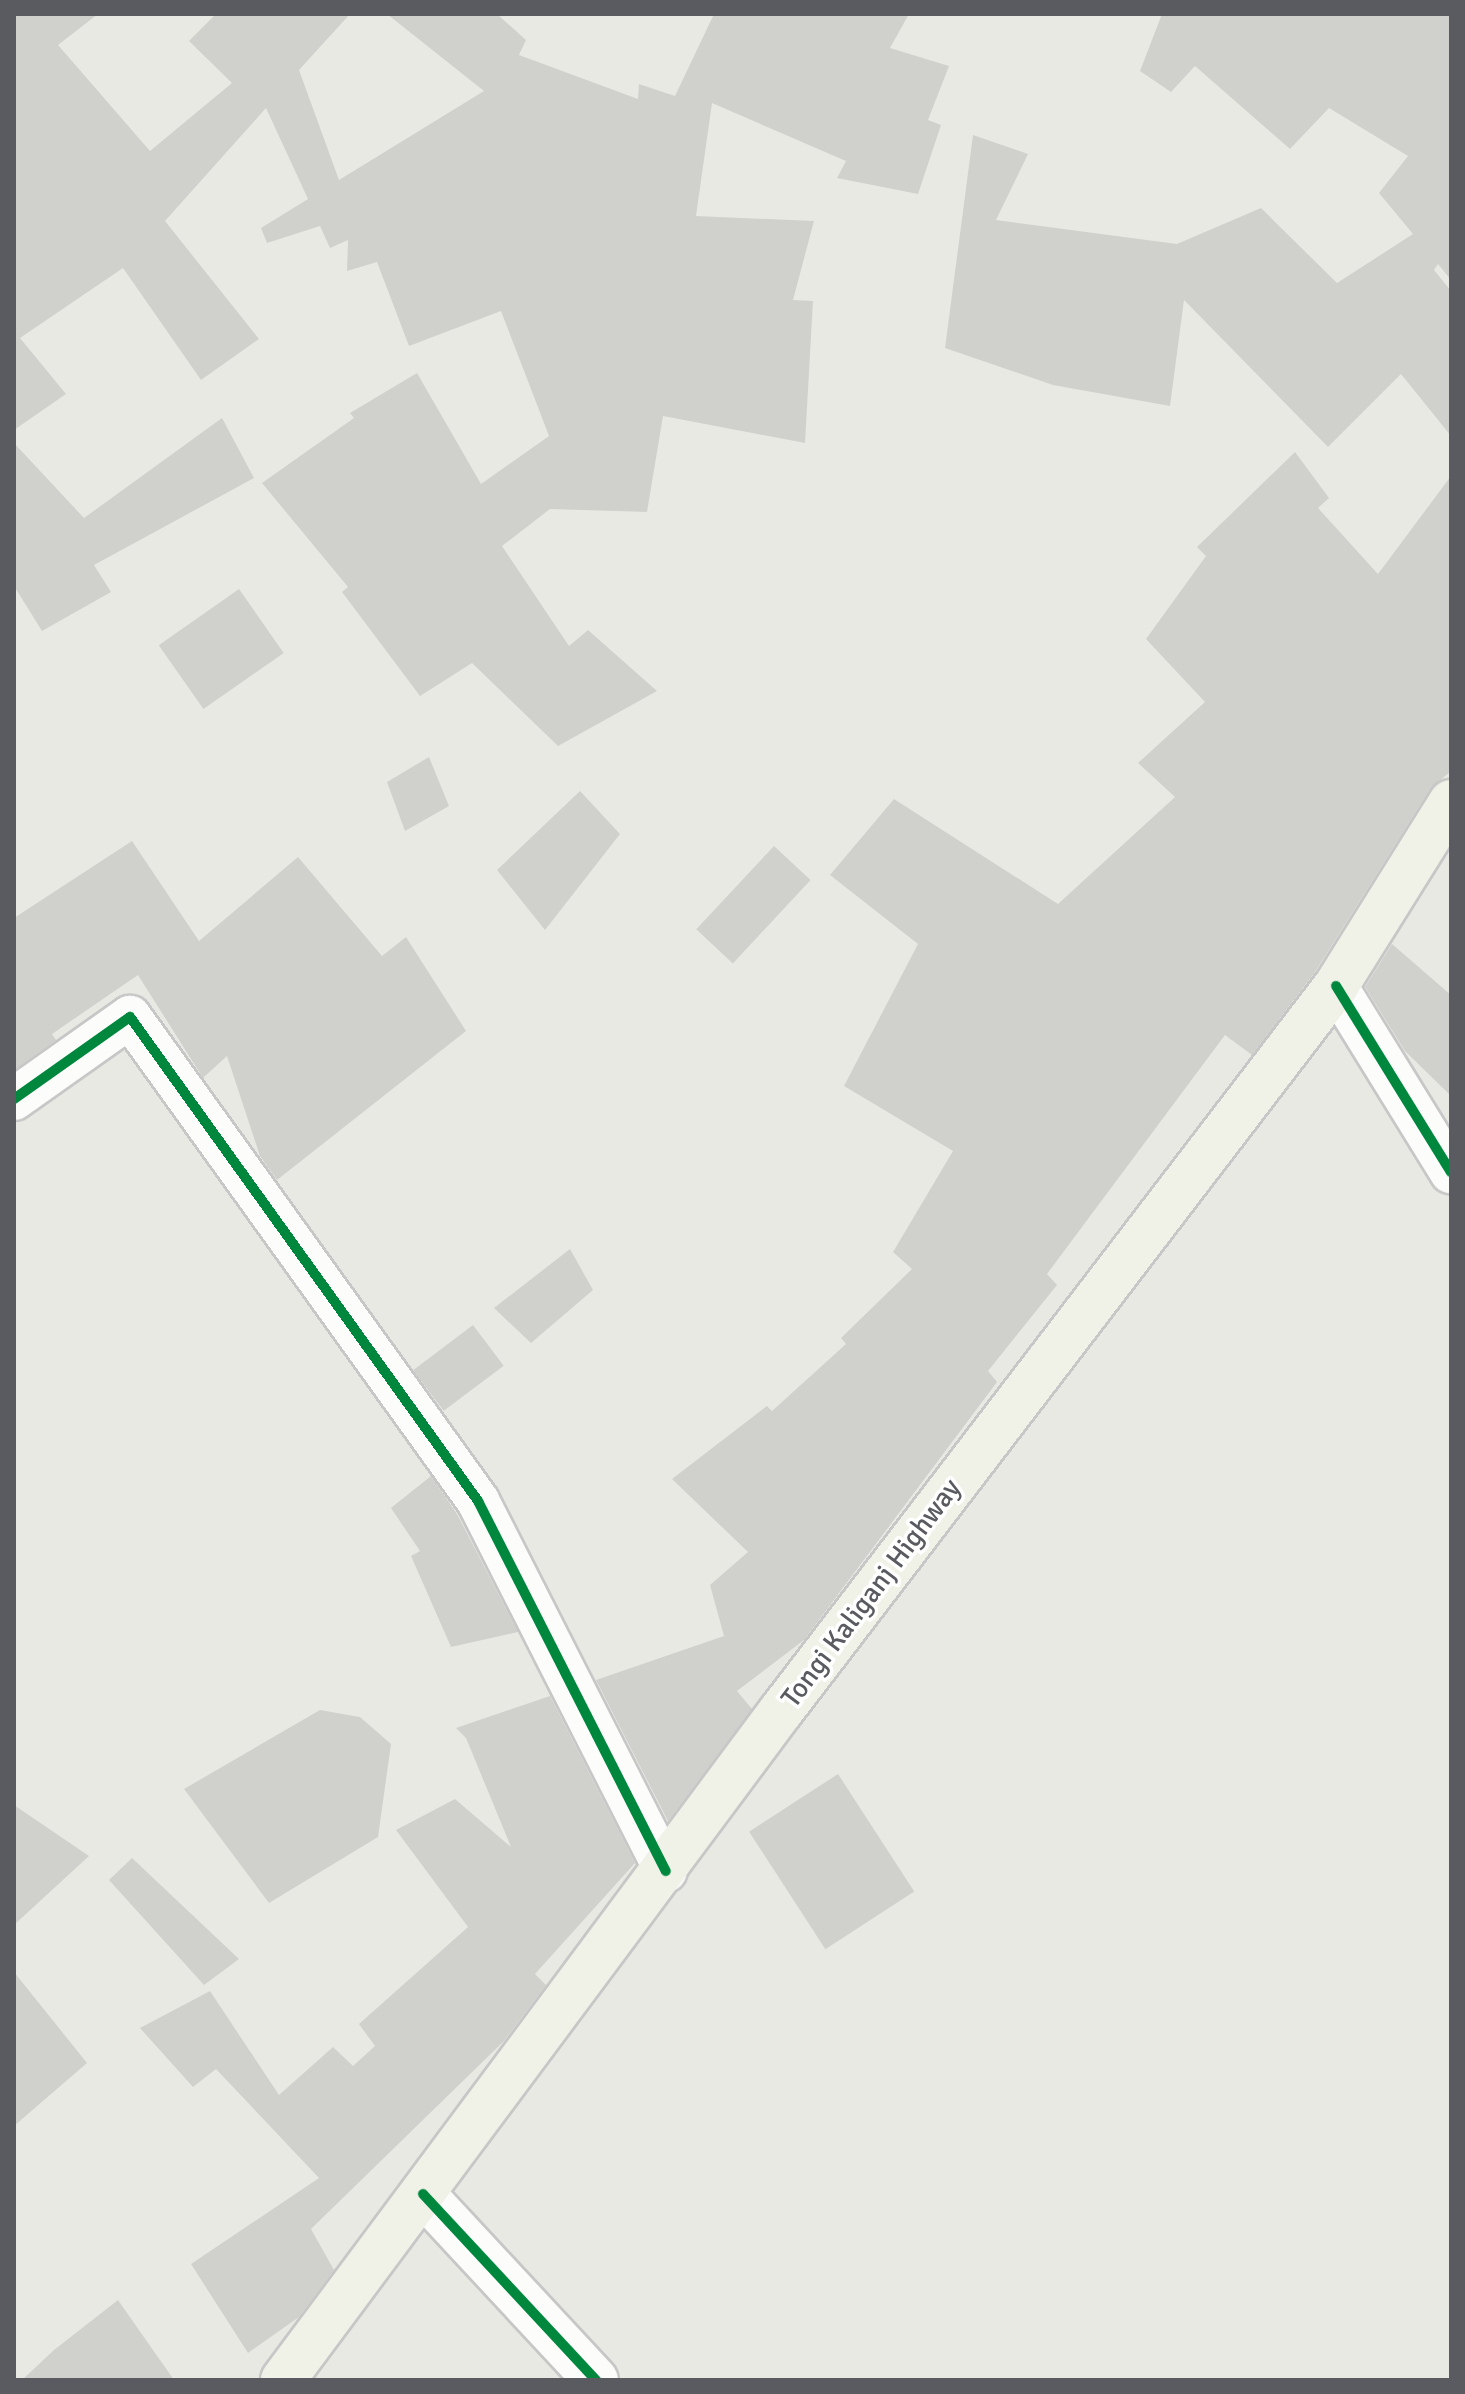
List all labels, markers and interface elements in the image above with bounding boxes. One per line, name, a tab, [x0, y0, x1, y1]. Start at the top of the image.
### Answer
street label: Tongi Kaliganj Highway	[774, 1472, 968, 1714]

